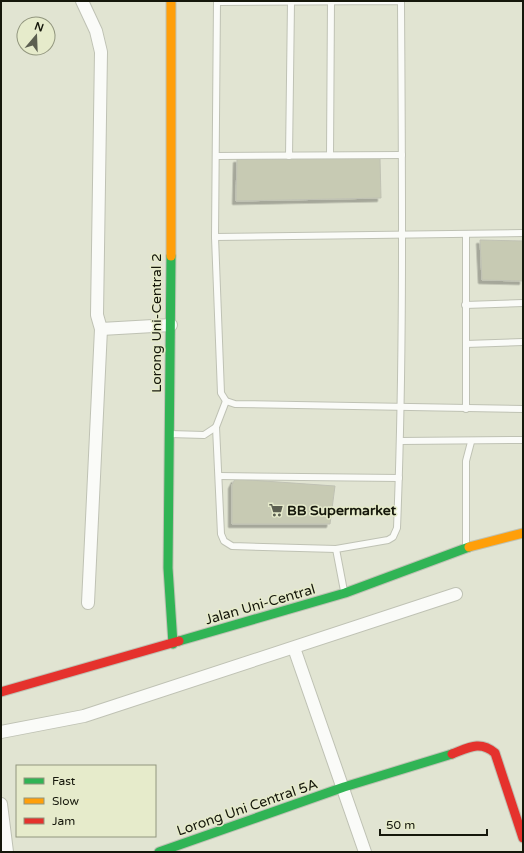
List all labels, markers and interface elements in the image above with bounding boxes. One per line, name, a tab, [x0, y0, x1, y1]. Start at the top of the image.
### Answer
north arrow	[16, 16, 56, 56]
text: N	[33, 19, 45, 35]
street label: Lorong Uni-Central 2	[148, 253, 165, 393]
supermarket icon: BB Supermarket	[268, 502, 284, 518]
place label: BB Supermarket	[287, 502, 397, 519]
street label: Jalan Uni-Central	[203, 581, 317, 628]
legend	[16, 765, 156, 837]
text: Fast	[52, 774, 76, 788]
street label: Lorong Uni Central 5A	[174, 775, 320, 840]
text: Slow	[52, 794, 79, 808]
scale bar	[380, 811, 487, 837]
text: Jam	[52, 814, 75, 828]
text: 50 m	[386, 818, 415, 832]

